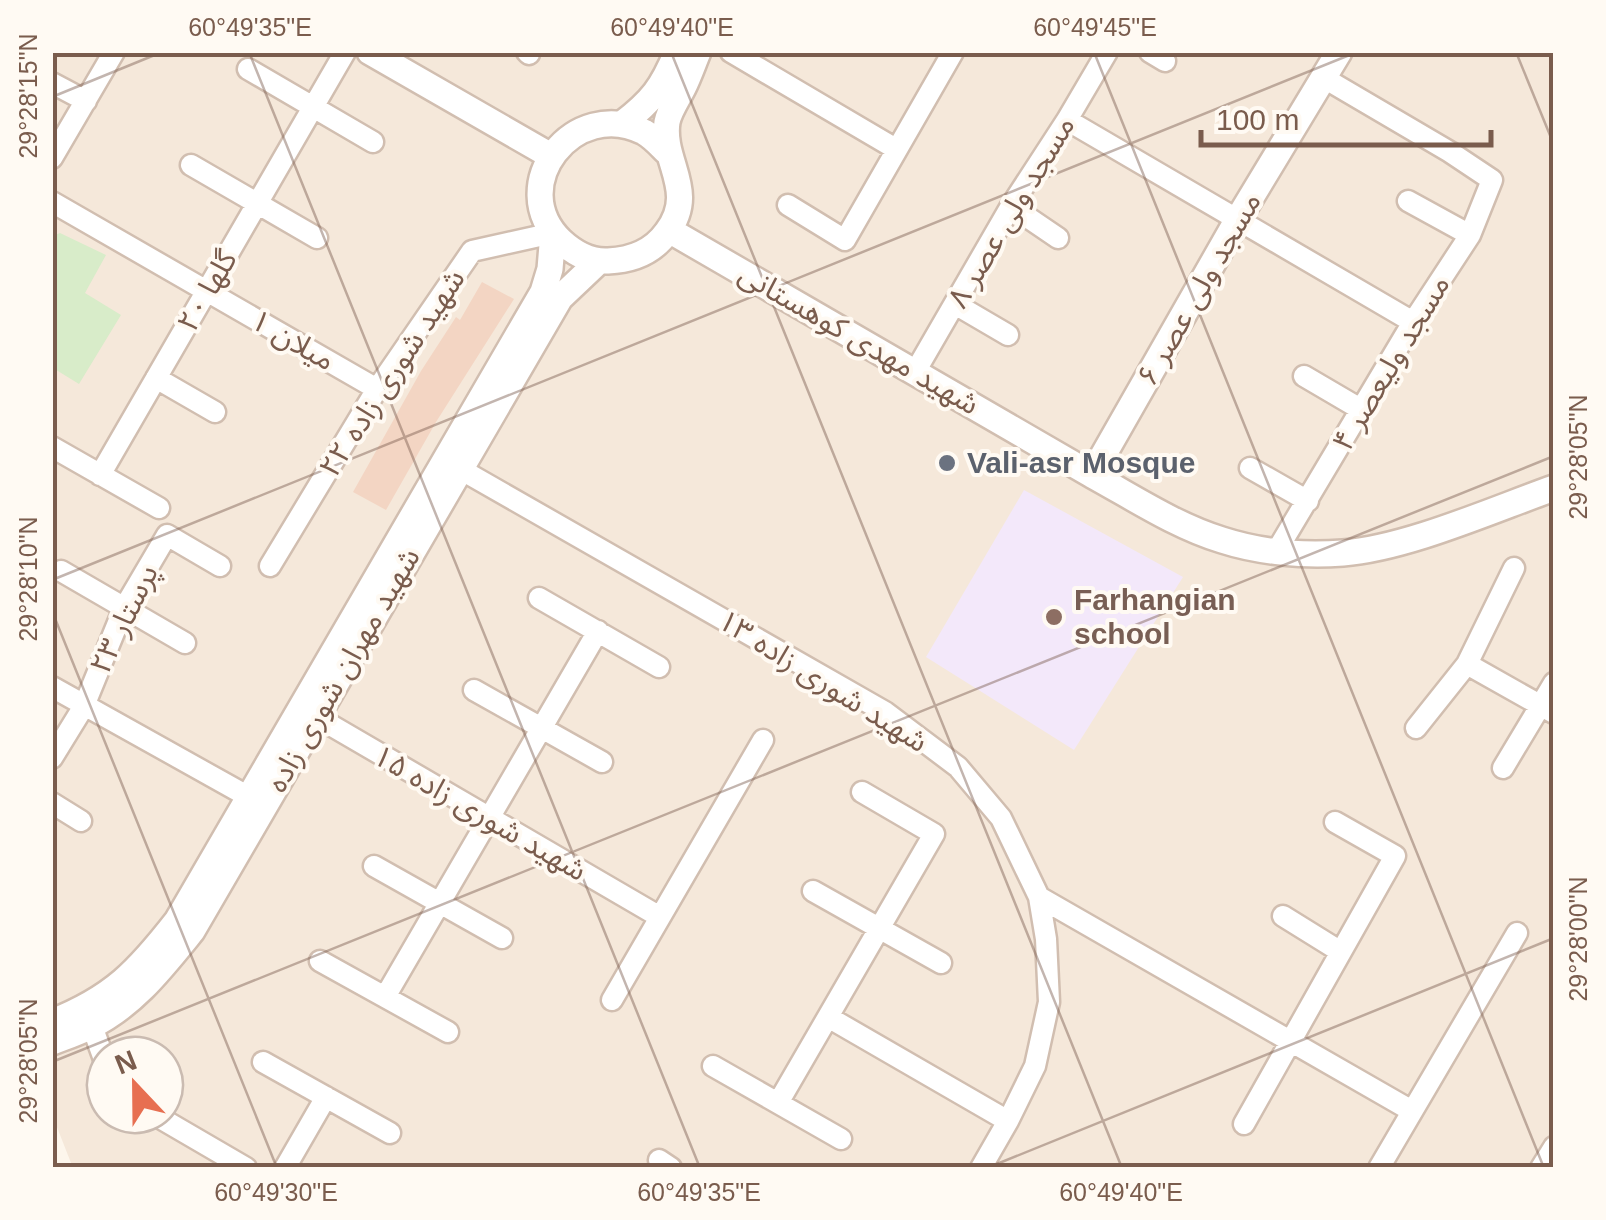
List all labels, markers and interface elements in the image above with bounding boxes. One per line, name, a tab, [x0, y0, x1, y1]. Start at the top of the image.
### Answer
text: 60°49'35"E	[188, 13, 312, 41]
text: 60°49'40"E	[610, 13, 734, 41]
text: 60°49'45"E	[1033, 13, 1157, 41]
text: 29°28'15"N	[14, 33, 42, 159]
scale bar	[1201, 85, 1491, 147]
text: 100 m	[1216, 103, 1299, 136]
street label: مسجد ولی عصر ۸	[940, 110, 1082, 314]
street label: مسجد ولی عصر ۶	[1130, 186, 1268, 392]
street label: گلها ۲۰	[170, 244, 244, 338]
street label: شهید مهدی کوهستانی	[733, 256, 985, 422]
street label: شهید شوری زاده ۲۲	[312, 263, 472, 483]
street label: مسجد ولیعصر ۴	[1325, 269, 1457, 457]
street label: میلان ۱	[245, 303, 341, 377]
text: 29°28'05"N	[1564, 394, 1592, 520]
place label: Vali-asr Mosque	[967, 446, 1195, 479]
marker: Vali-asr Mosque	[936, 452, 958, 474]
text: 29°28'10"N	[14, 516, 42, 642]
street label: شهید مهران شوری زاده	[259, 542, 427, 798]
street label: پرستار ۲۳	[83, 559, 167, 680]
place label: Farhangian school	[1074, 583, 1236, 650]
street label: شهید شوری زاده ۱۳	[712, 603, 934, 759]
marker: Farhangian school	[1043, 606, 1065, 628]
street label: شهید شوری زاده ۱۵	[367, 738, 593, 888]
text: 29°28'00"N	[1564, 876, 1592, 1002]
text: 29°28'05"N	[14, 998, 42, 1124]
north arrow	[85, 1035, 185, 1135]
text: N	[111, 1044, 141, 1080]
text: 60°49'30"E	[214, 1178, 338, 1206]
text: 60°49'35"E	[637, 1178, 761, 1206]
text: 60°49'40"E	[1059, 1178, 1183, 1206]

